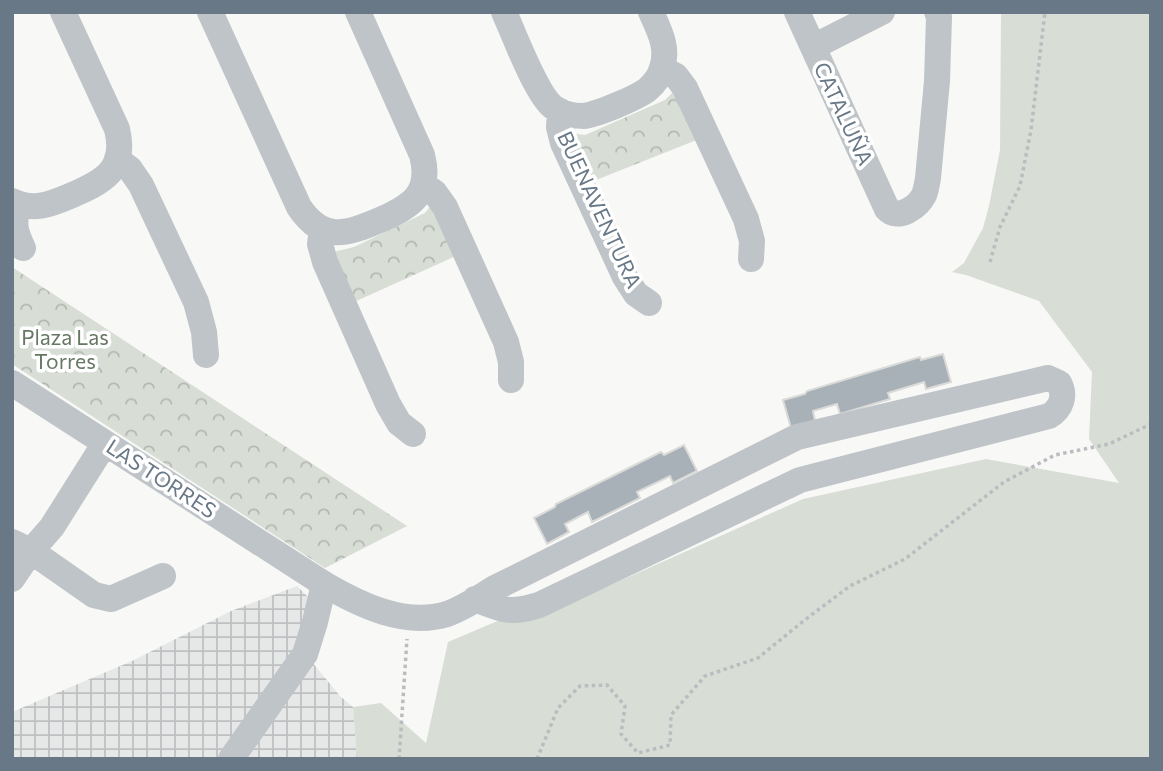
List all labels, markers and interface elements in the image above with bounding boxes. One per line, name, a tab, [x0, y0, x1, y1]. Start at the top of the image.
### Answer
street label: CATALUÑA	[810, 58, 879, 169]
street label: BUENAVENTURA	[553, 127, 648, 292]
park label: Plaza Las Torres	[21, 324, 109, 373]
street label: LAS TORRES	[102, 433, 221, 522]

